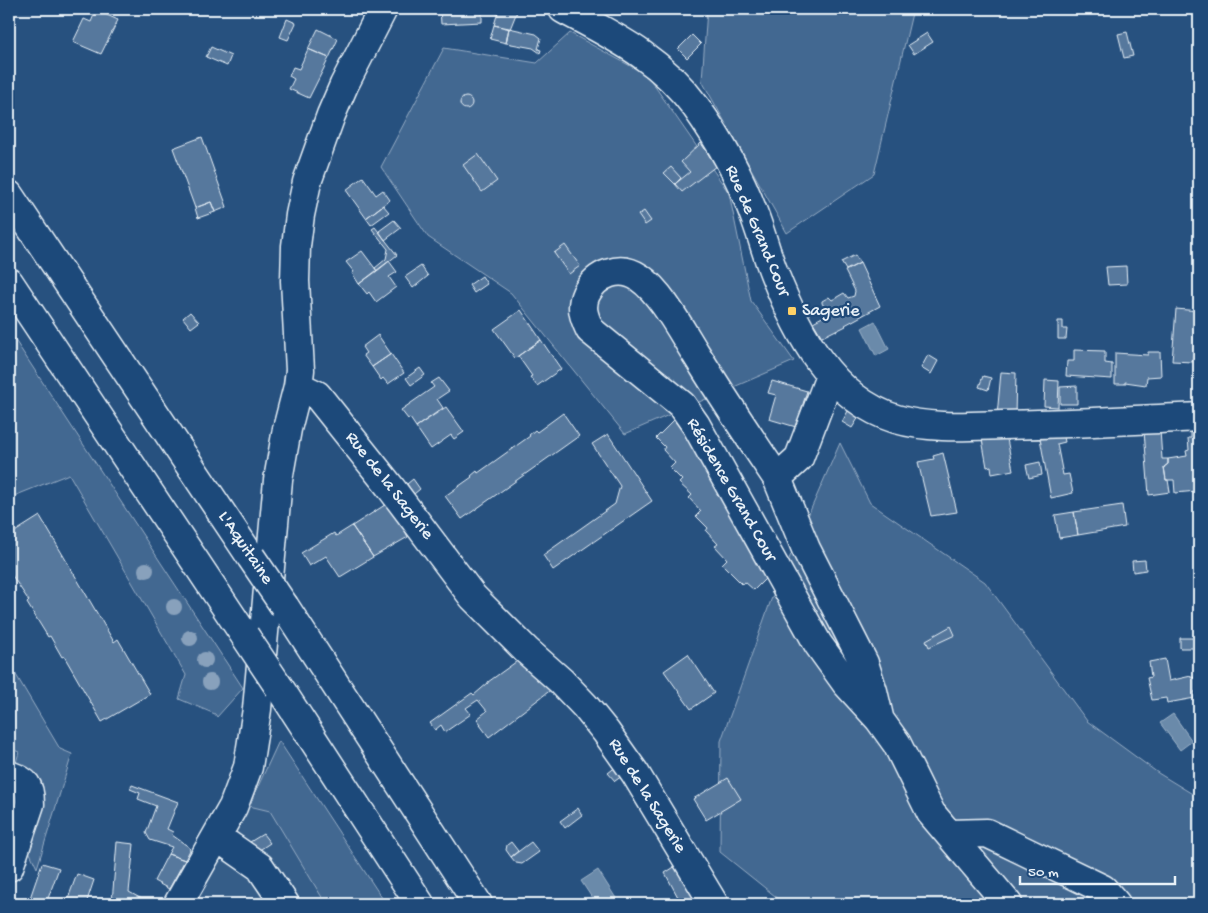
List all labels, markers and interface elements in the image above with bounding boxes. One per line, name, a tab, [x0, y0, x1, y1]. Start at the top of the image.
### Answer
street label: Rue de Grand Cour	[720, 162, 795, 301]
place label: Sagerie	[802, 301, 860, 322]
marker: Sagerie	[786, 305, 798, 317]
street label: Résidence Grand Cour	[681, 414, 781, 567]
street label: Rue de la Sagerie	[340, 428, 438, 545]
street label: L'Aquitaine	[213, 507, 278, 589]
street label: Rue de la Sagerie	[603, 735, 691, 858]
scale bar	[1020, 853, 1176, 885]
text: 50 m	[1028, 864, 1059, 882]

